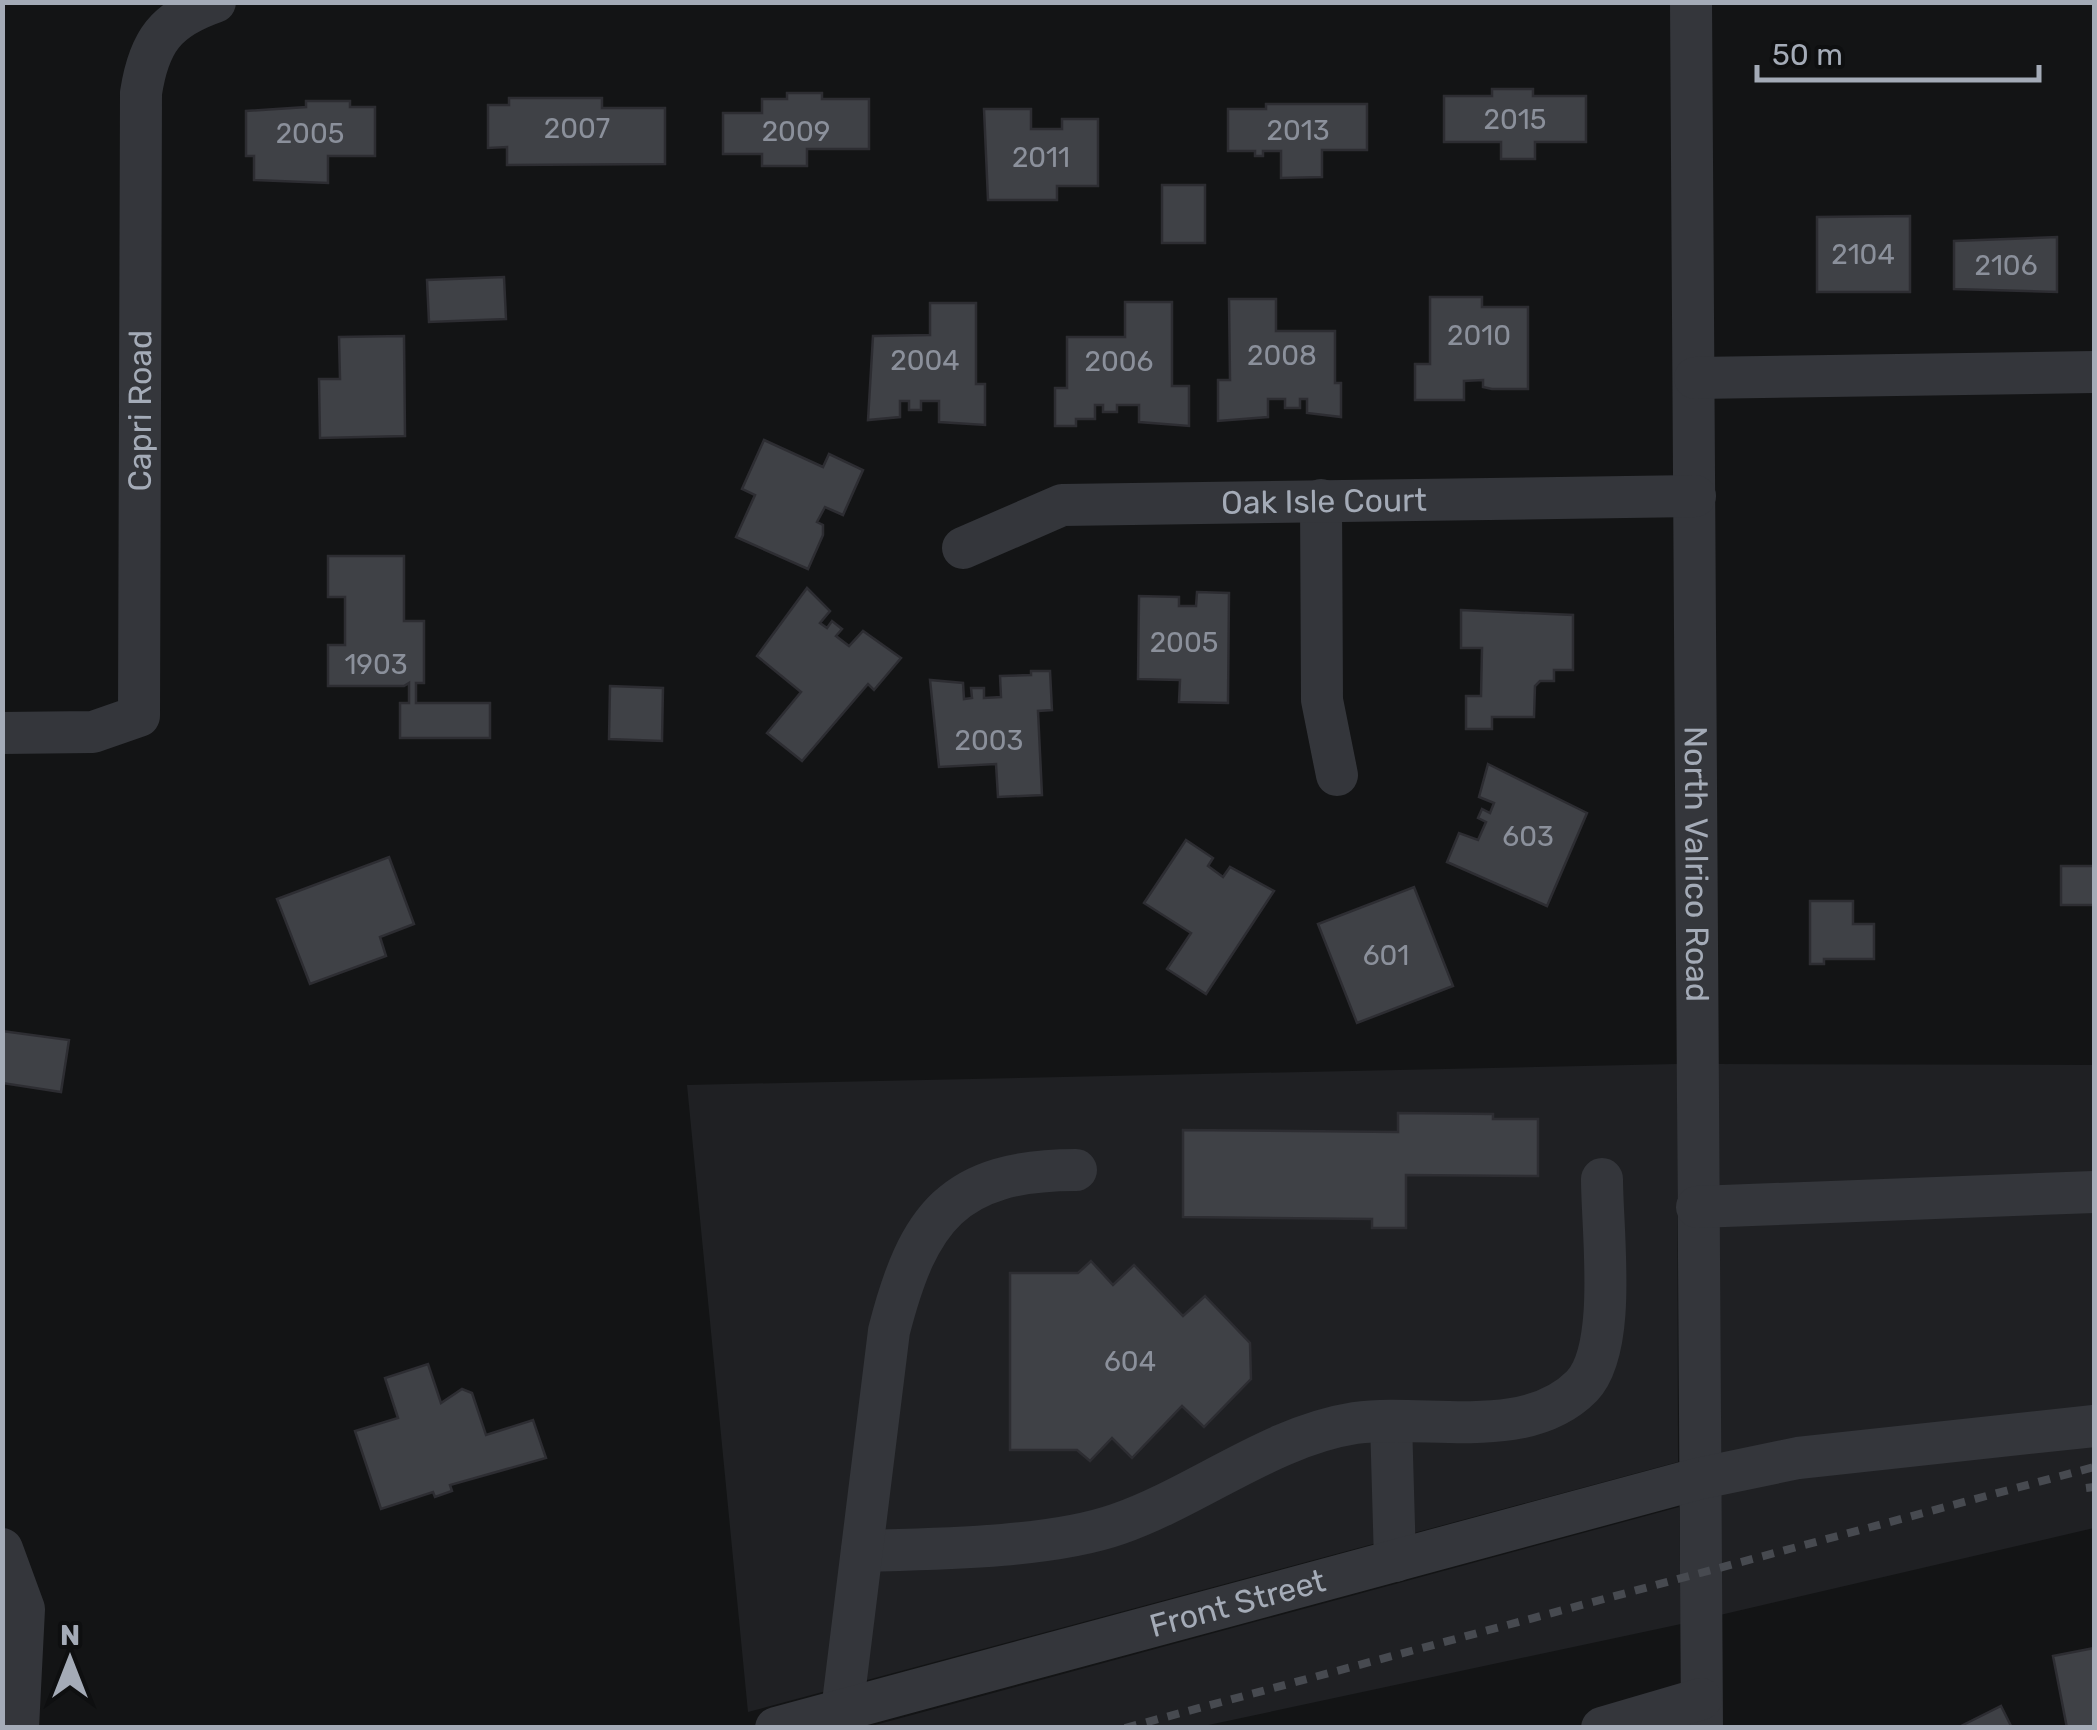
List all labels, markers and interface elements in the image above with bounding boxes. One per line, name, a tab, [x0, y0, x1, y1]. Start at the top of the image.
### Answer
scale bar	[1757, 20, 2040, 82]
text: 50 m	[1772, 37, 1843, 73]
house number: 2015	[1484, 103, 1546, 136]
house number: 2007	[544, 112, 610, 145]
house number: 2013	[1266, 114, 1330, 147]
house number: 2009	[762, 115, 830, 148]
house number: 2005	[276, 117, 344, 150]
house number: 2011	[1012, 141, 1070, 174]
house number: 2104	[1831, 238, 1895, 271]
house number: 2106	[1974, 249, 2038, 282]
house number: 2010	[1447, 319, 1511, 352]
street label: Capri Road	[121, 330, 159, 492]
house number: 2008	[1247, 339, 1317, 372]
house number: 2004	[890, 344, 960, 377]
house number: 2006	[1085, 345, 1153, 378]
street label: Oak Isle Court	[1221, 481, 1427, 522]
house number: 2005	[1150, 626, 1218, 659]
house number: 1903	[344, 648, 408, 681]
house number: 2003	[955, 724, 1023, 757]
street label: North Valrico Road	[1677, 726, 1716, 1002]
house number: 603	[1502, 820, 1554, 853]
house number: 601	[1363, 939, 1409, 972]
house number: 604	[1104, 1345, 1156, 1378]
street label: Front Street	[1145, 1561, 1330, 1645]
north arrow	[20, 1610, 120, 1710]
text: N	[60, 1619, 80, 1652]

